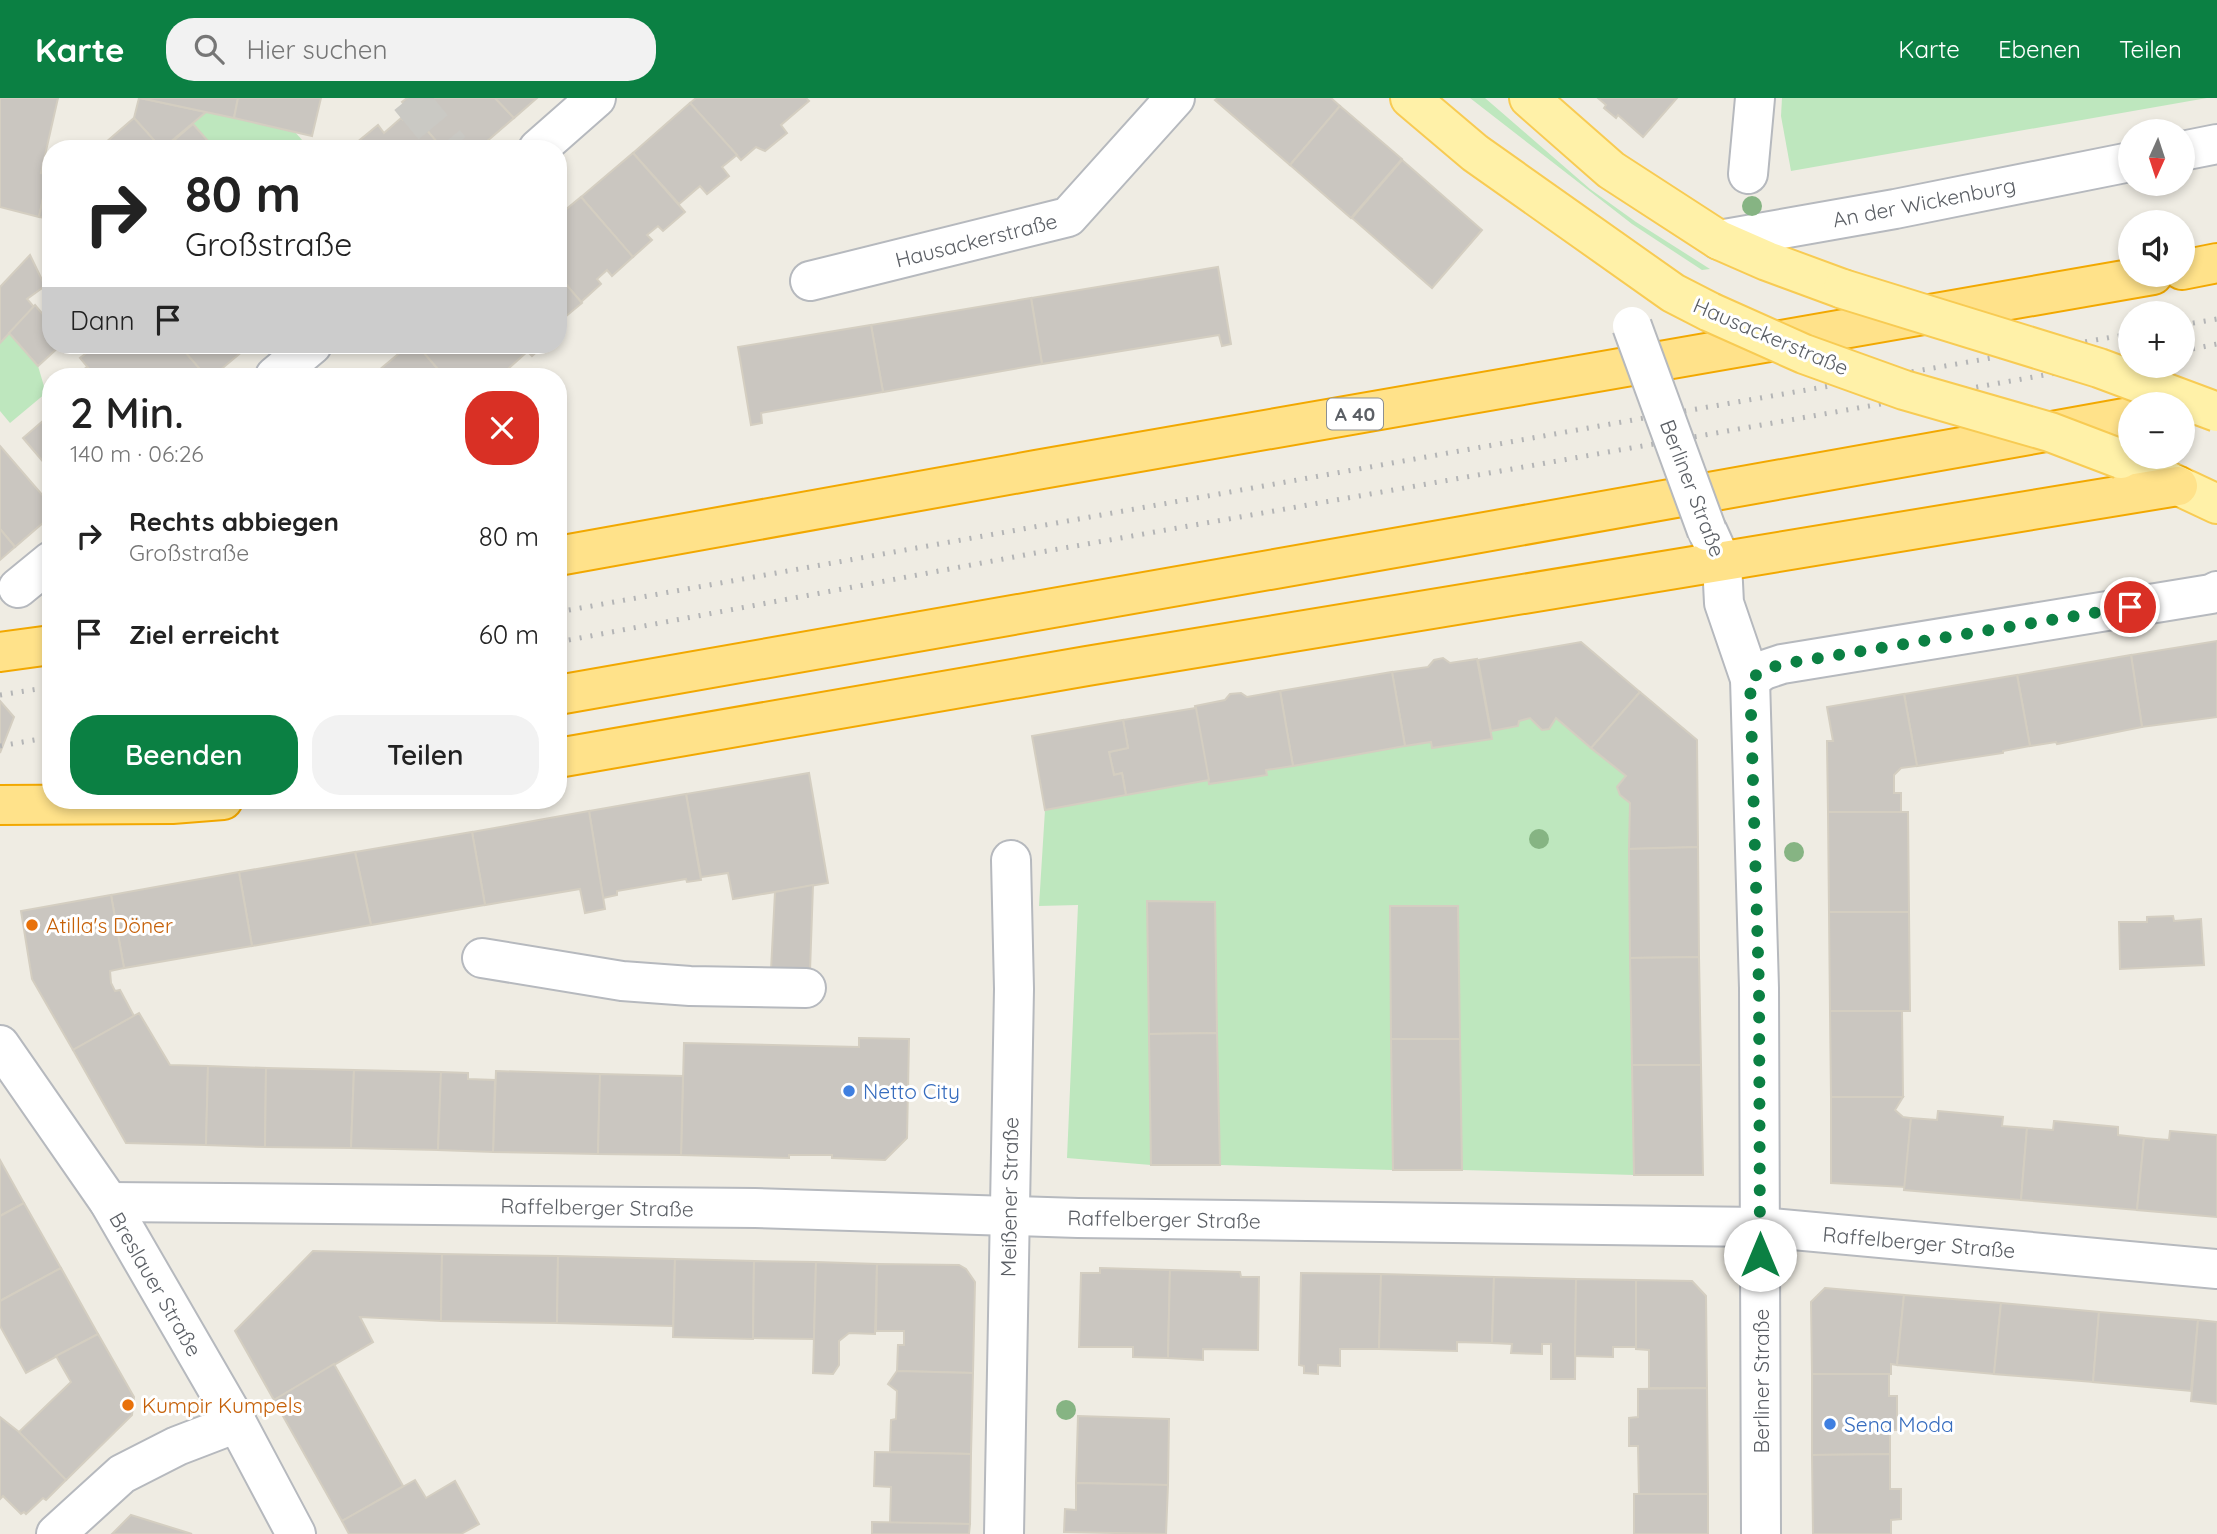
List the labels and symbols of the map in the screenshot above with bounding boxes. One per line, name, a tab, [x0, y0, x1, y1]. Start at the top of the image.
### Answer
north arrow	[2118, 119, 2194, 196]
street label: An der Wickenburg	[1830, 172, 2018, 232]
street label: Hausackerstraße	[892, 207, 1060, 273]
street label: Hausackerstraße	[1689, 292, 1853, 380]
road number: A 40	[1327, 398, 1383, 430]
street label: Berliner Straße	[1655, 416, 1731, 560]
pin	[2100, 577, 2160, 637]
place label: Atilla's Döner	[46, 912, 173, 938]
marker: Atilla's Döner	[24, 917, 40, 933]
place label: Netto City	[863, 1078, 960, 1104]
marker: Netto City	[841, 1083, 857, 1099]
street label: Meißener Straße	[995, 1117, 1023, 1277]
street label: Raffelberger Straße	[500, 1192, 694, 1222]
street label: Raffelberger Straße	[1067, 1204, 1261, 1234]
street label: Breslauer Straße	[104, 1207, 208, 1361]
position arrow	[1723, 1218, 1797, 1292]
street label: Raffelberger Straße	[1821, 1221, 2017, 1263]
street label: Berliner Straße	[1748, 1309, 1774, 1453]
place label: Kumpir Kumpels	[142, 1392, 302, 1418]
marker: Kumpir Kumpels	[120, 1397, 136, 1413]
place label: Sena Moda	[1844, 1411, 1954, 1437]
marker: Sena Moda	[1822, 1416, 1838, 1432]

